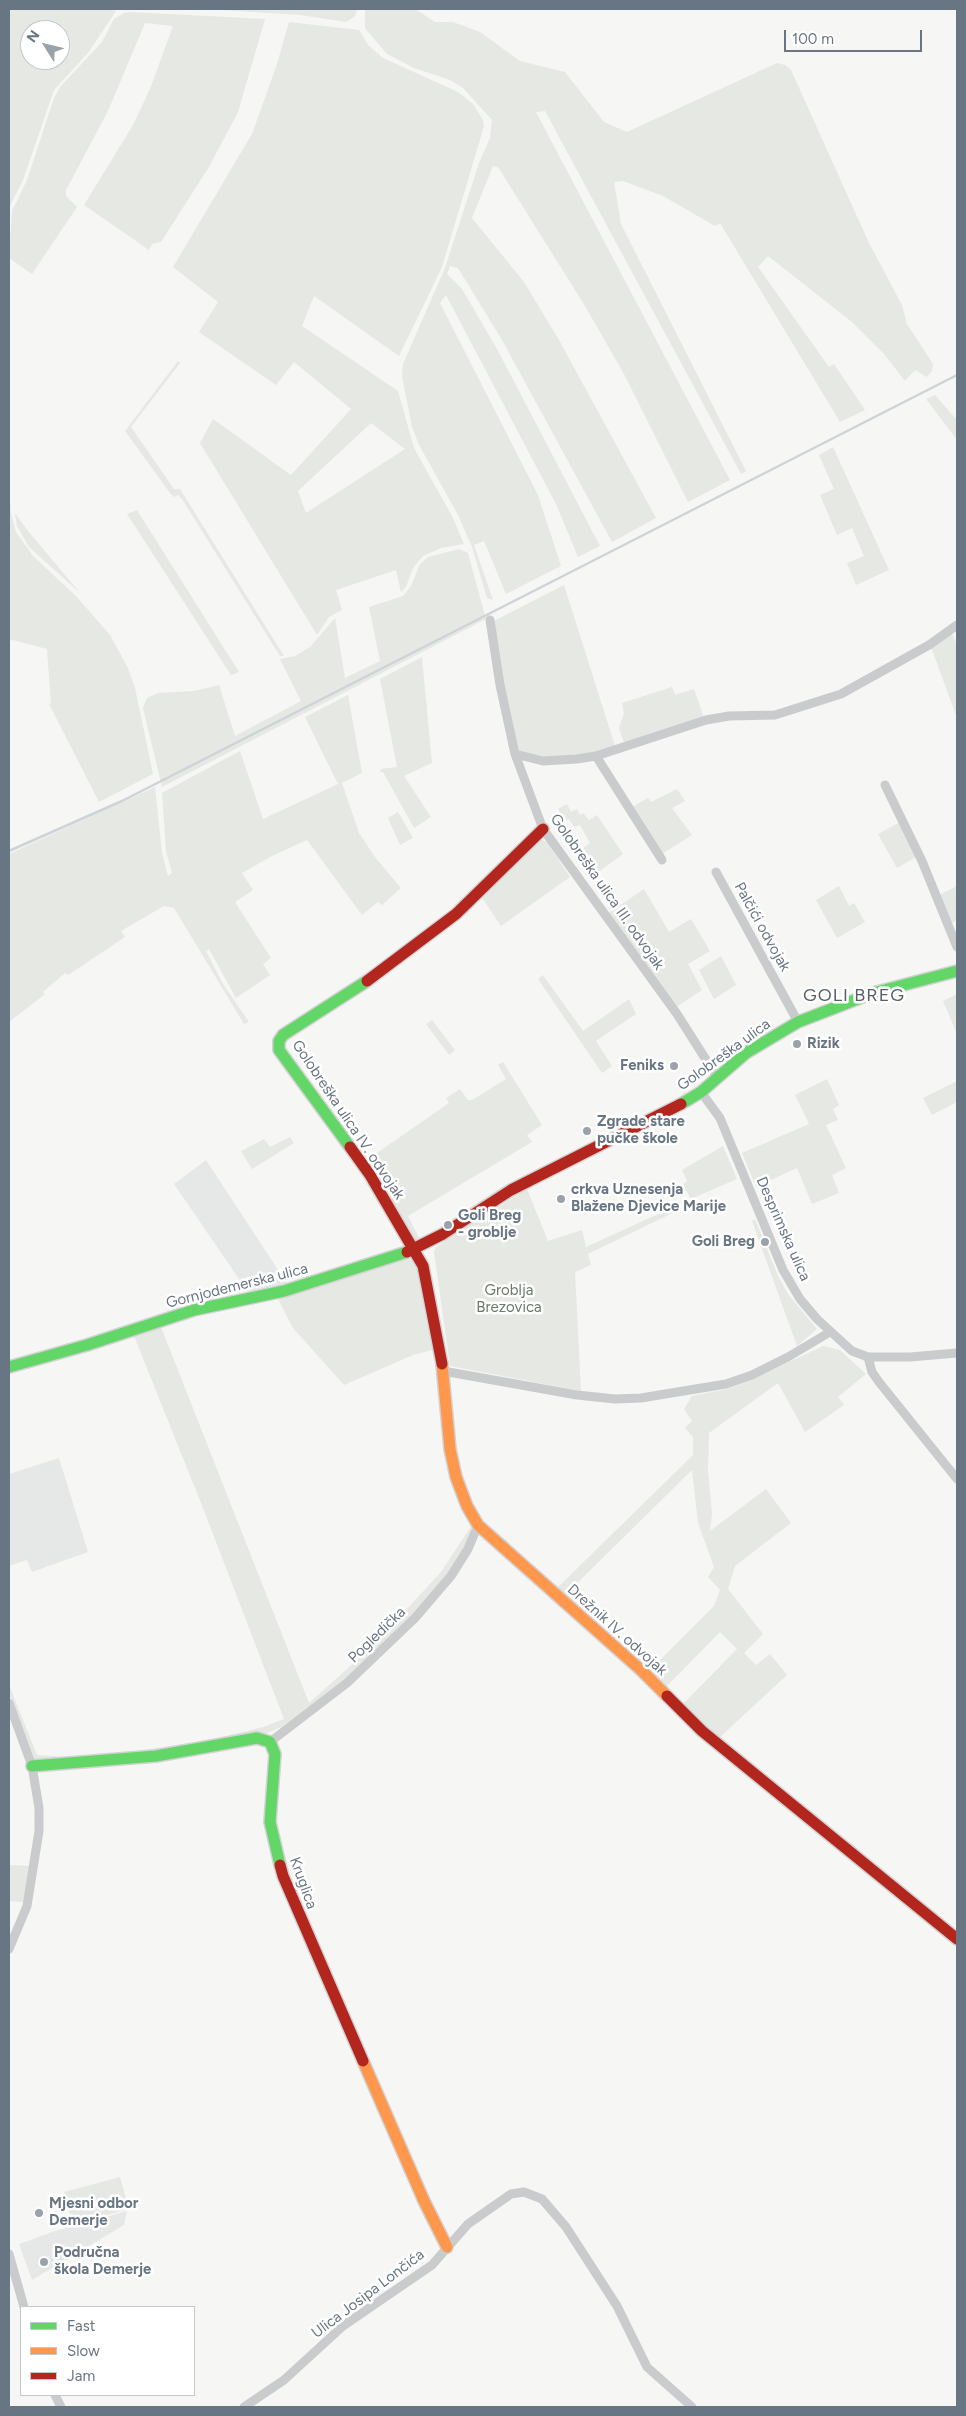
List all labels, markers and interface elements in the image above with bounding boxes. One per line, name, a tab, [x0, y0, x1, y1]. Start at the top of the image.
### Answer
north arrow	[20, 20, 70, 70]
scale bar	[786, 20, 924, 52]
text: N	[23, 27, 43, 46]
text: 100 m	[792, 30, 834, 48]
street label: Golobreška ulica III. odvojak	[546, 811, 668, 973]
street label: Palčići odvojak	[730, 879, 794, 975]
district label: GOLI BREG	[802, 985, 906, 1007]
street label: Golobreška ulica	[674, 1015, 774, 1095]
place label: Rizik	[807, 1035, 840, 1053]
street label: Golobreška ulica IV. odvojak	[288, 1037, 408, 1203]
marker: Rizik	[791, 1038, 803, 1050]
place label: Feniks	[620, 1057, 664, 1075]
marker: Feniks	[668, 1060, 680, 1072]
place label: Zgrade stare pučke škole	[597, 1113, 685, 1148]
marker: Zgrade stare pučke škole	[581, 1125, 593, 1137]
street label: Desprimska ulica	[752, 1174, 814, 1284]
place label: crkva Uznesenja Blažene Djevice Marije	[571, 1181, 726, 1216]
marker: crkva Uznesenja Blažene Djevice Marije	[555, 1193, 567, 1205]
place label: Goli Breg - groblje	[458, 1207, 521, 1242]
marker: Goli Breg - groblje	[442, 1219, 454, 1231]
place label: Goli Breg	[692, 1233, 755, 1251]
marker: Goli Breg	[759, 1236, 771, 1248]
street label: Gornjodemerska ulica	[164, 1260, 310, 1312]
park label: Groblja Brezovica	[476, 1282, 542, 1317]
street label: Drežnik IV. odvojak	[563, 1581, 671, 1679]
street label: Pogledička	[345, 1603, 409, 1667]
street label: Kruglica	[285, 1855, 321, 1911]
place label: Mjesni odbor Demerje	[49, 2195, 139, 2230]
marker: Mjesni odbor Demerje	[33, 2207, 45, 2219]
place label: Područna škola Demerje	[54, 2244, 151, 2279]
street label: Ulica Josipa Lončića	[308, 2246, 428, 2342]
marker: Područna škola Demerje	[38, 2256, 50, 2268]
legend	[20, 2306, 195, 2396]
text: Fast	[67, 2317, 95, 2335]
text: Slow	[67, 2342, 100, 2360]
text: Jam	[67, 2367, 95, 2385]

